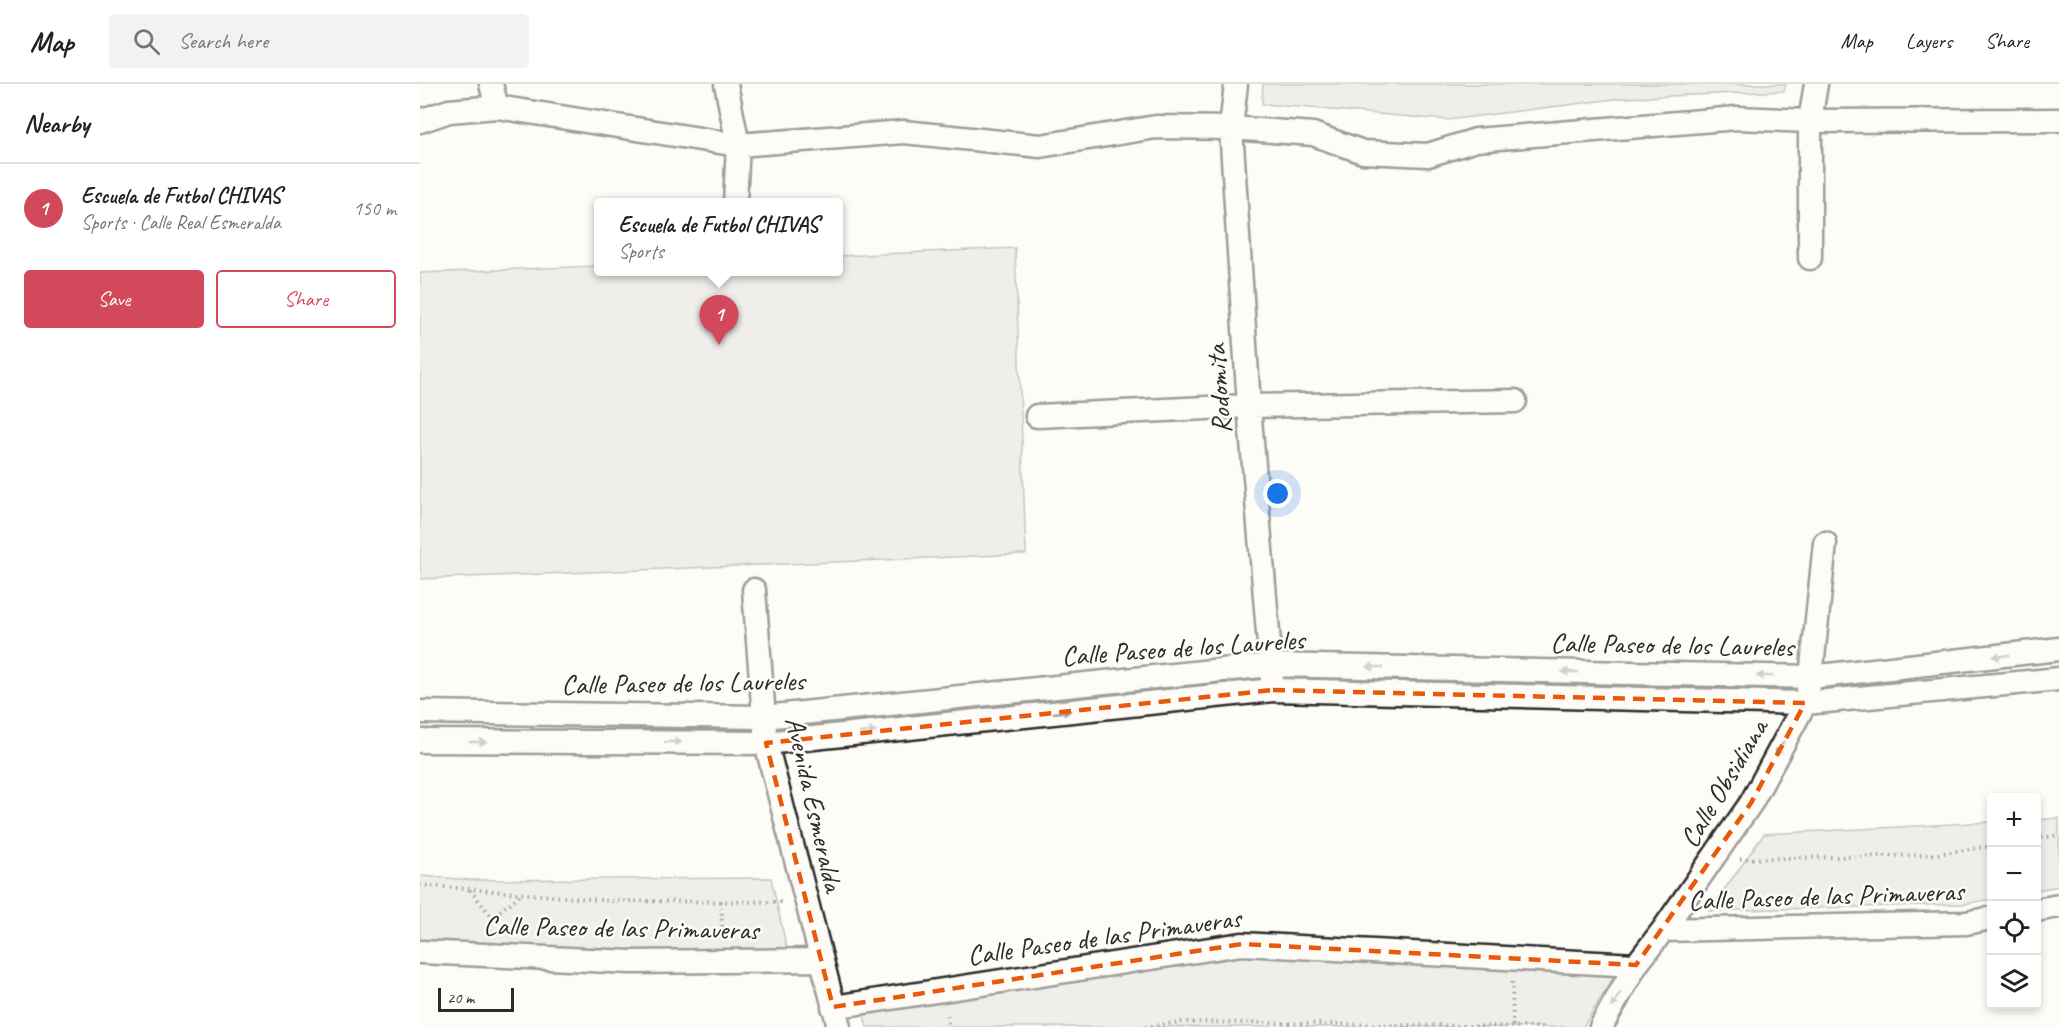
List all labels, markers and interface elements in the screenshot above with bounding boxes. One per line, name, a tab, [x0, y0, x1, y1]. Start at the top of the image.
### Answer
search box	[109, 14, 529, 68]
text: Map	[30, 24, 73, 59]
icon: search	[130, 25, 163, 58]
text: Search here	[178, 27, 268, 55]
text: Map	[1840, 28, 1873, 54]
text: Layers	[1906, 28, 1952, 54]
text: Share	[1985, 28, 2029, 54]
text: Nearby	[24, 107, 89, 140]
text: Escuela de Futbol CHIVAS	[81, 182, 281, 210]
text: 1	[39, 196, 48, 221]
text: 150 m	[353, 196, 396, 221]
popup	[594, 198, 843, 276]
text: Sports · Calle Real Esmeralda	[81, 210, 281, 235]
text: Escuela de Futbol CHIVAS	[619, 211, 818, 239]
text: Sports	[619, 239, 664, 264]
button: Save	[24, 270, 204, 328]
button: Share	[216, 270, 396, 328]
pin: 1	[700, 296, 738, 345]
street label: Rodomita	[1198, 341, 1239, 435]
your location	[1263, 479, 1292, 508]
street label: Calle Paseo de los Laureles	[1060, 621, 1308, 673]
street label: Calle Paseo de los Laureles	[1550, 625, 1796, 664]
one-way arrow	[1991, 651, 2010, 661]
street label: Calle Paseo de los Laureles	[561, 663, 807, 702]
one-way arrow	[1366, 663, 1385, 672]
one-way arrow	[1561, 667, 1580, 676]
one-way arrow	[1756, 671, 1775, 681]
one-way arrow	[1052, 707, 1071, 717]
street label: Calle Obsidiana	[1672, 711, 1777, 854]
street label: Avenida Esmeralda	[777, 713, 852, 897]
one-way arrow	[859, 727, 878, 737]
one-way arrow	[469, 737, 488, 747]
one-way arrow	[664, 737, 683, 747]
one-way arrow	[1775, 741, 1785, 758]
map controls	[1987, 793, 2041, 1009]
button: +	[1987, 793, 2041, 847]
button: −	[1987, 847, 2041, 901]
street label: Calle Paseo de las Primaveras	[1688, 873, 1967, 918]
street label: Calle Paseo de las Primaveras	[965, 900, 1245, 973]
button: locate	[1987, 901, 2041, 955]
street label: Calle Paseo de las Primaveras	[483, 908, 762, 947]
button: layers	[1987, 955, 2041, 1009]
scale bar	[438, 985, 514, 1012]
text: 20 m	[447, 988, 474, 1008]
one-way arrow	[1611, 992, 1621, 1009]

